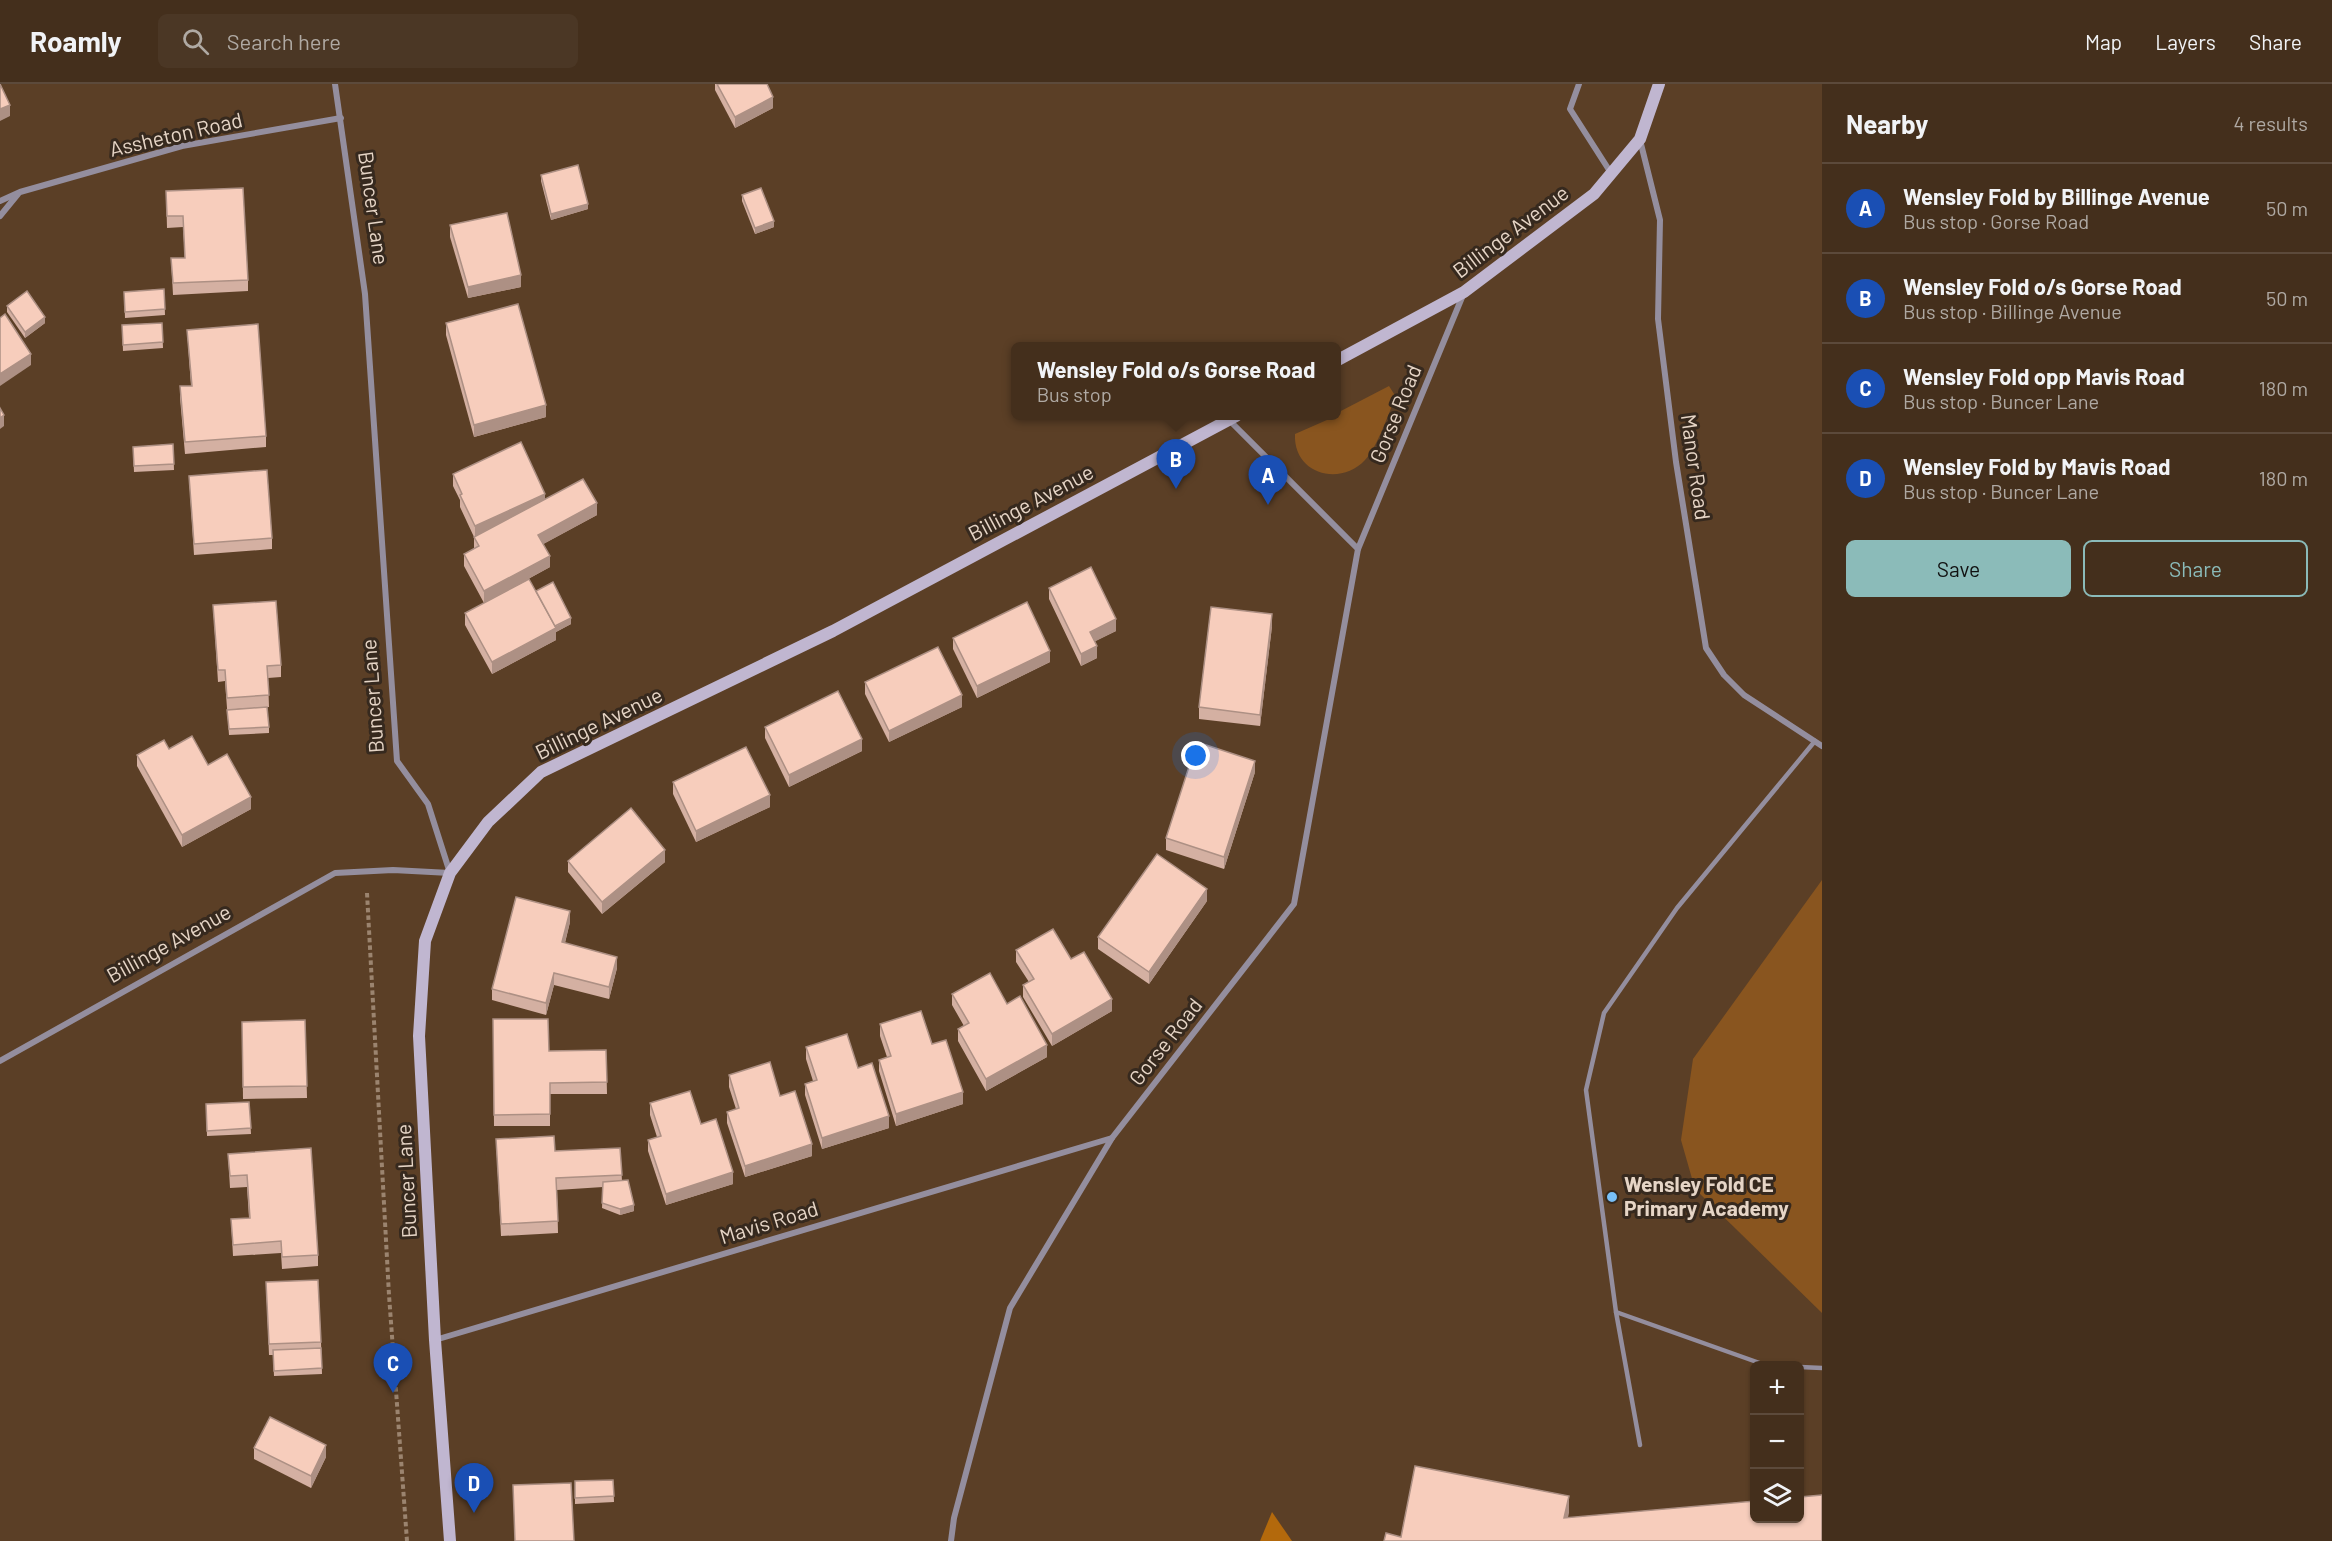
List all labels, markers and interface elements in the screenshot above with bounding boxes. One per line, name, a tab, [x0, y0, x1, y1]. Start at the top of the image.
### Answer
search box	[158, 14, 578, 68]
text: Roamly	[30, 24, 122, 58]
icon: search	[179, 25, 212, 58]
text: Search here	[227, 28, 341, 54]
text: Map	[2085, 29, 2122, 54]
text: Layers	[2155, 29, 2216, 54]
text: Share	[2249, 29, 2302, 54]
street label: Assheton Road	[107, 106, 245, 161]
text: Nearby	[1846, 108, 1928, 139]
text: 4 results	[2233, 111, 2308, 135]
street label: Buncer Lane	[354, 149, 395, 266]
street label: Billinge Avenue	[1447, 179, 1573, 282]
text: Wensley Fold by Billinge Avenue	[1903, 183, 2210, 209]
text: A	[1859, 196, 1872, 220]
text: 50 m	[2266, 196, 2308, 220]
text: Bus stop · Gorse Road	[1903, 209, 2089, 233]
text: Wensley Fold o/s Gorse Road	[1903, 273, 2182, 299]
text: B	[1859, 286, 1872, 310]
text: 50 m	[2266, 286, 2308, 310]
text: Bus stop · Billinge Avenue	[1903, 299, 2122, 323]
popup	[1011, 342, 1341, 420]
text: Wensley Fold o/s Gorse Road	[1037, 356, 1315, 382]
street label: Gorse Road	[1364, 361, 1426, 466]
text: Wensley Fold opp Mavis Road	[1903, 363, 2185, 389]
text: C	[1859, 376, 1872, 400]
text: 180 m	[2259, 376, 2308, 400]
text: Bus stop	[1037, 382, 1112, 406]
text: Bus stop · Buncer Lane	[1903, 389, 2099, 413]
street label: Manor Road	[1677, 412, 1716, 521]
pin: B	[1156, 440, 1196, 489]
text: Wensley Fold by Mavis Road	[1903, 453, 2170, 479]
pin: A	[1248, 456, 1288, 505]
street label: Billinge Avenue	[963, 458, 1097, 545]
text: D	[1859, 466, 1872, 490]
text: 180 m	[2259, 466, 2308, 490]
text: Bus stop · Buncer Lane	[1903, 479, 2099, 503]
button: Save	[1846, 540, 2071, 597]
button: Share	[2083, 540, 2308, 597]
street label: Buncer Lane	[355, 638, 388, 754]
street label: Billinge Avenue	[531, 681, 666, 764]
your location	[1181, 741, 1210, 770]
street label: Billinge Avenue	[102, 898, 235, 987]
street label: Gorse Road	[1123, 992, 1207, 1090]
street label: Buncer Lane	[390, 1123, 421, 1239]
place label: Wensley Fold CE Primary Academy	[1624, 1171, 1789, 1220]
marker: Wensley Fold CE Primary Academy	[1605, 1190, 1619, 1204]
street label: Mavis Road	[716, 1195, 821, 1248]
pin: C	[374, 1344, 412, 1393]
map controls	[1750, 1361, 1804, 1523]
button: +	[1750, 1361, 1804, 1415]
button: −	[1750, 1415, 1804, 1469]
pin: D	[454, 1464, 494, 1513]
button: layers	[1750, 1469, 1804, 1523]

